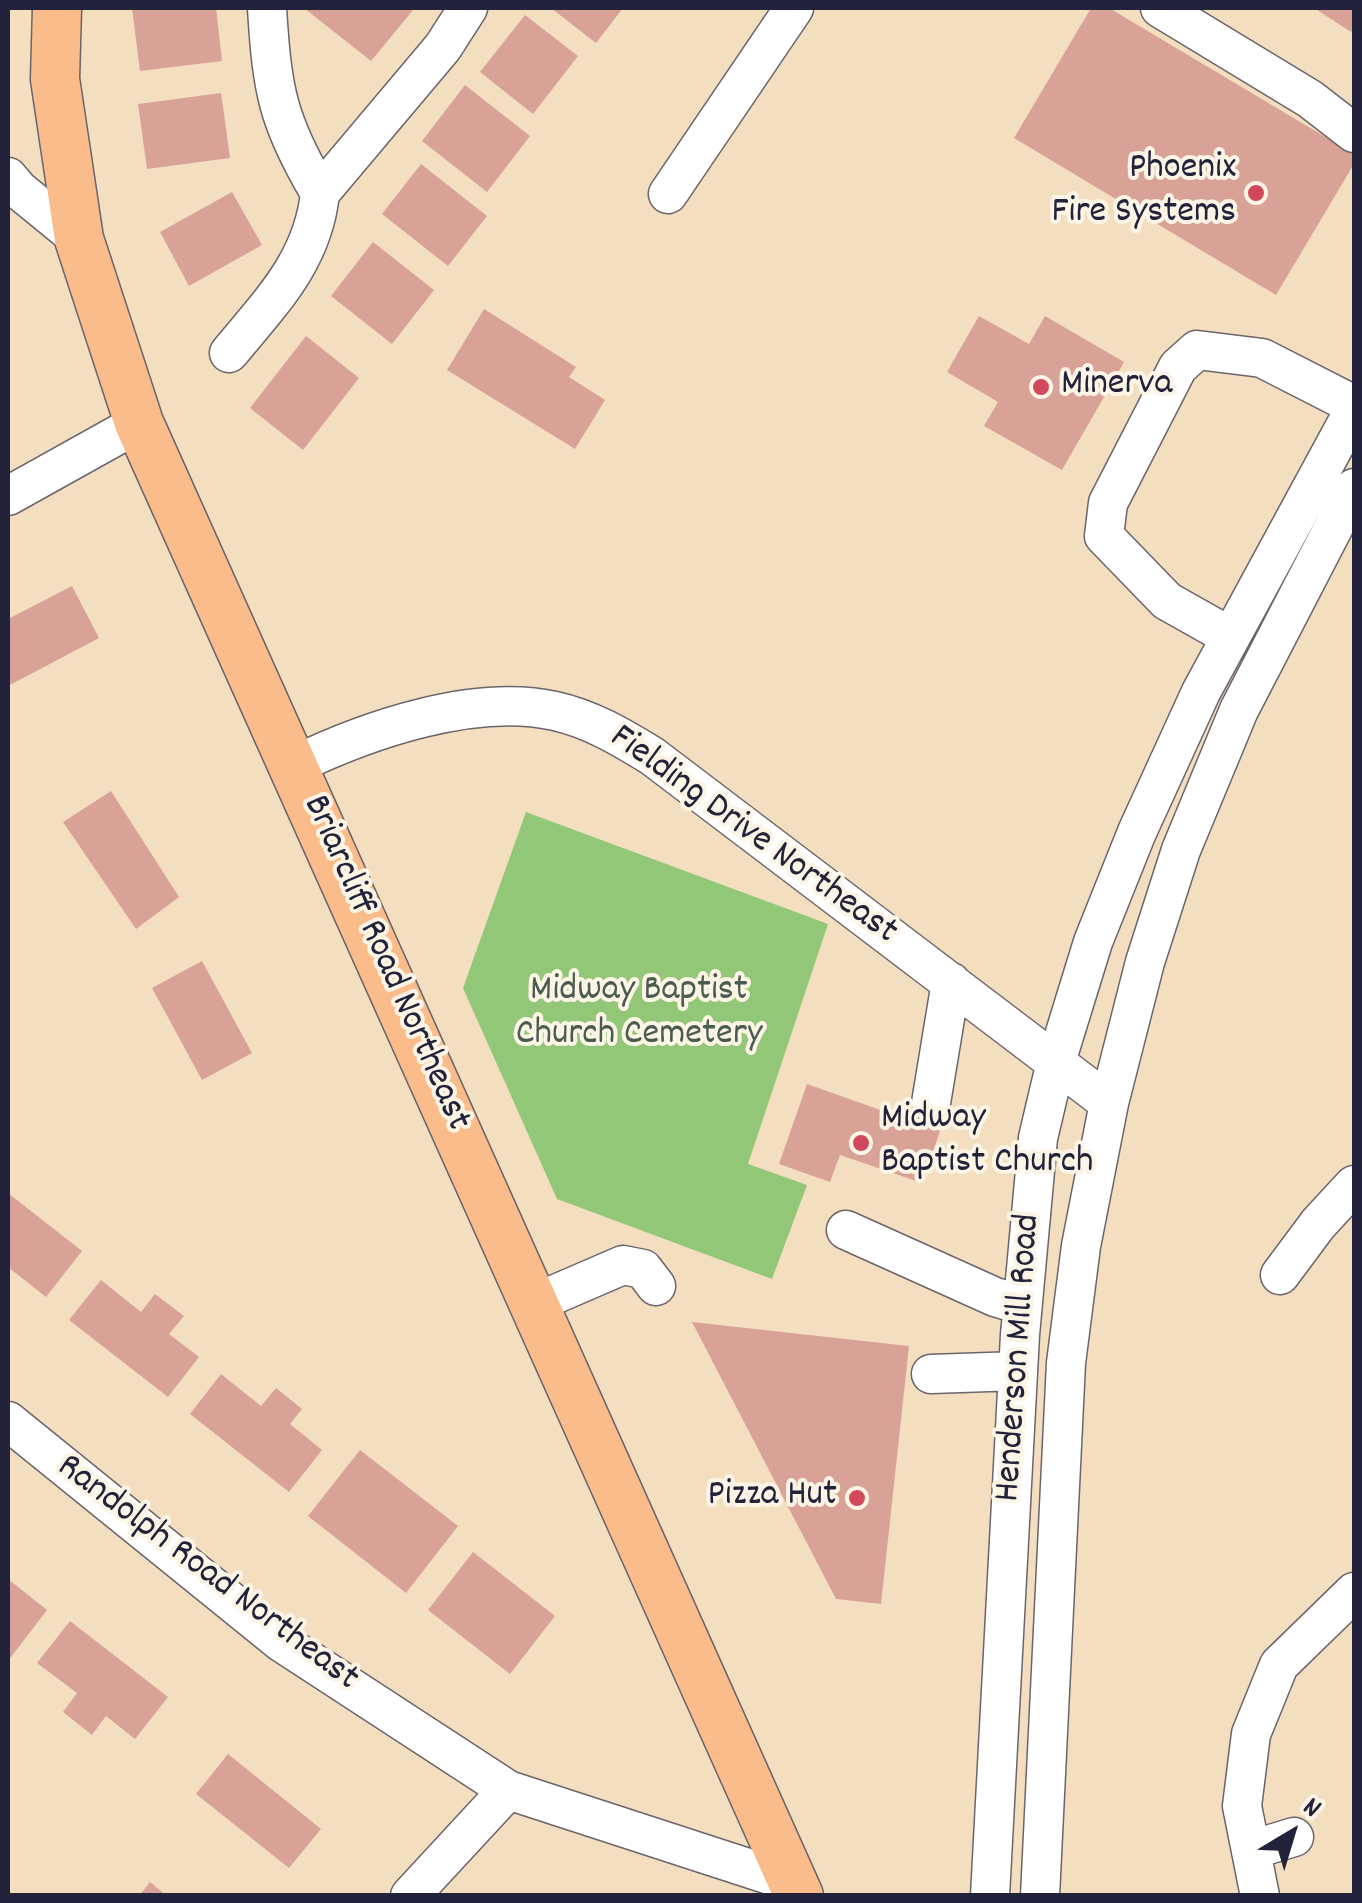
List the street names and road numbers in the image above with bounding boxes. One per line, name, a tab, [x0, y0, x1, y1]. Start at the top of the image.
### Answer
street label: Fielding Drive Northeast	[599, 717, 905, 957]
street label: Briarcliff Road Northeast	[290, 789, 478, 1139]
street label: Henderson Mill Road	[988, 1212, 1054, 1504]
street label: Randolph Road Northeast	[46, 1446, 366, 1704]

